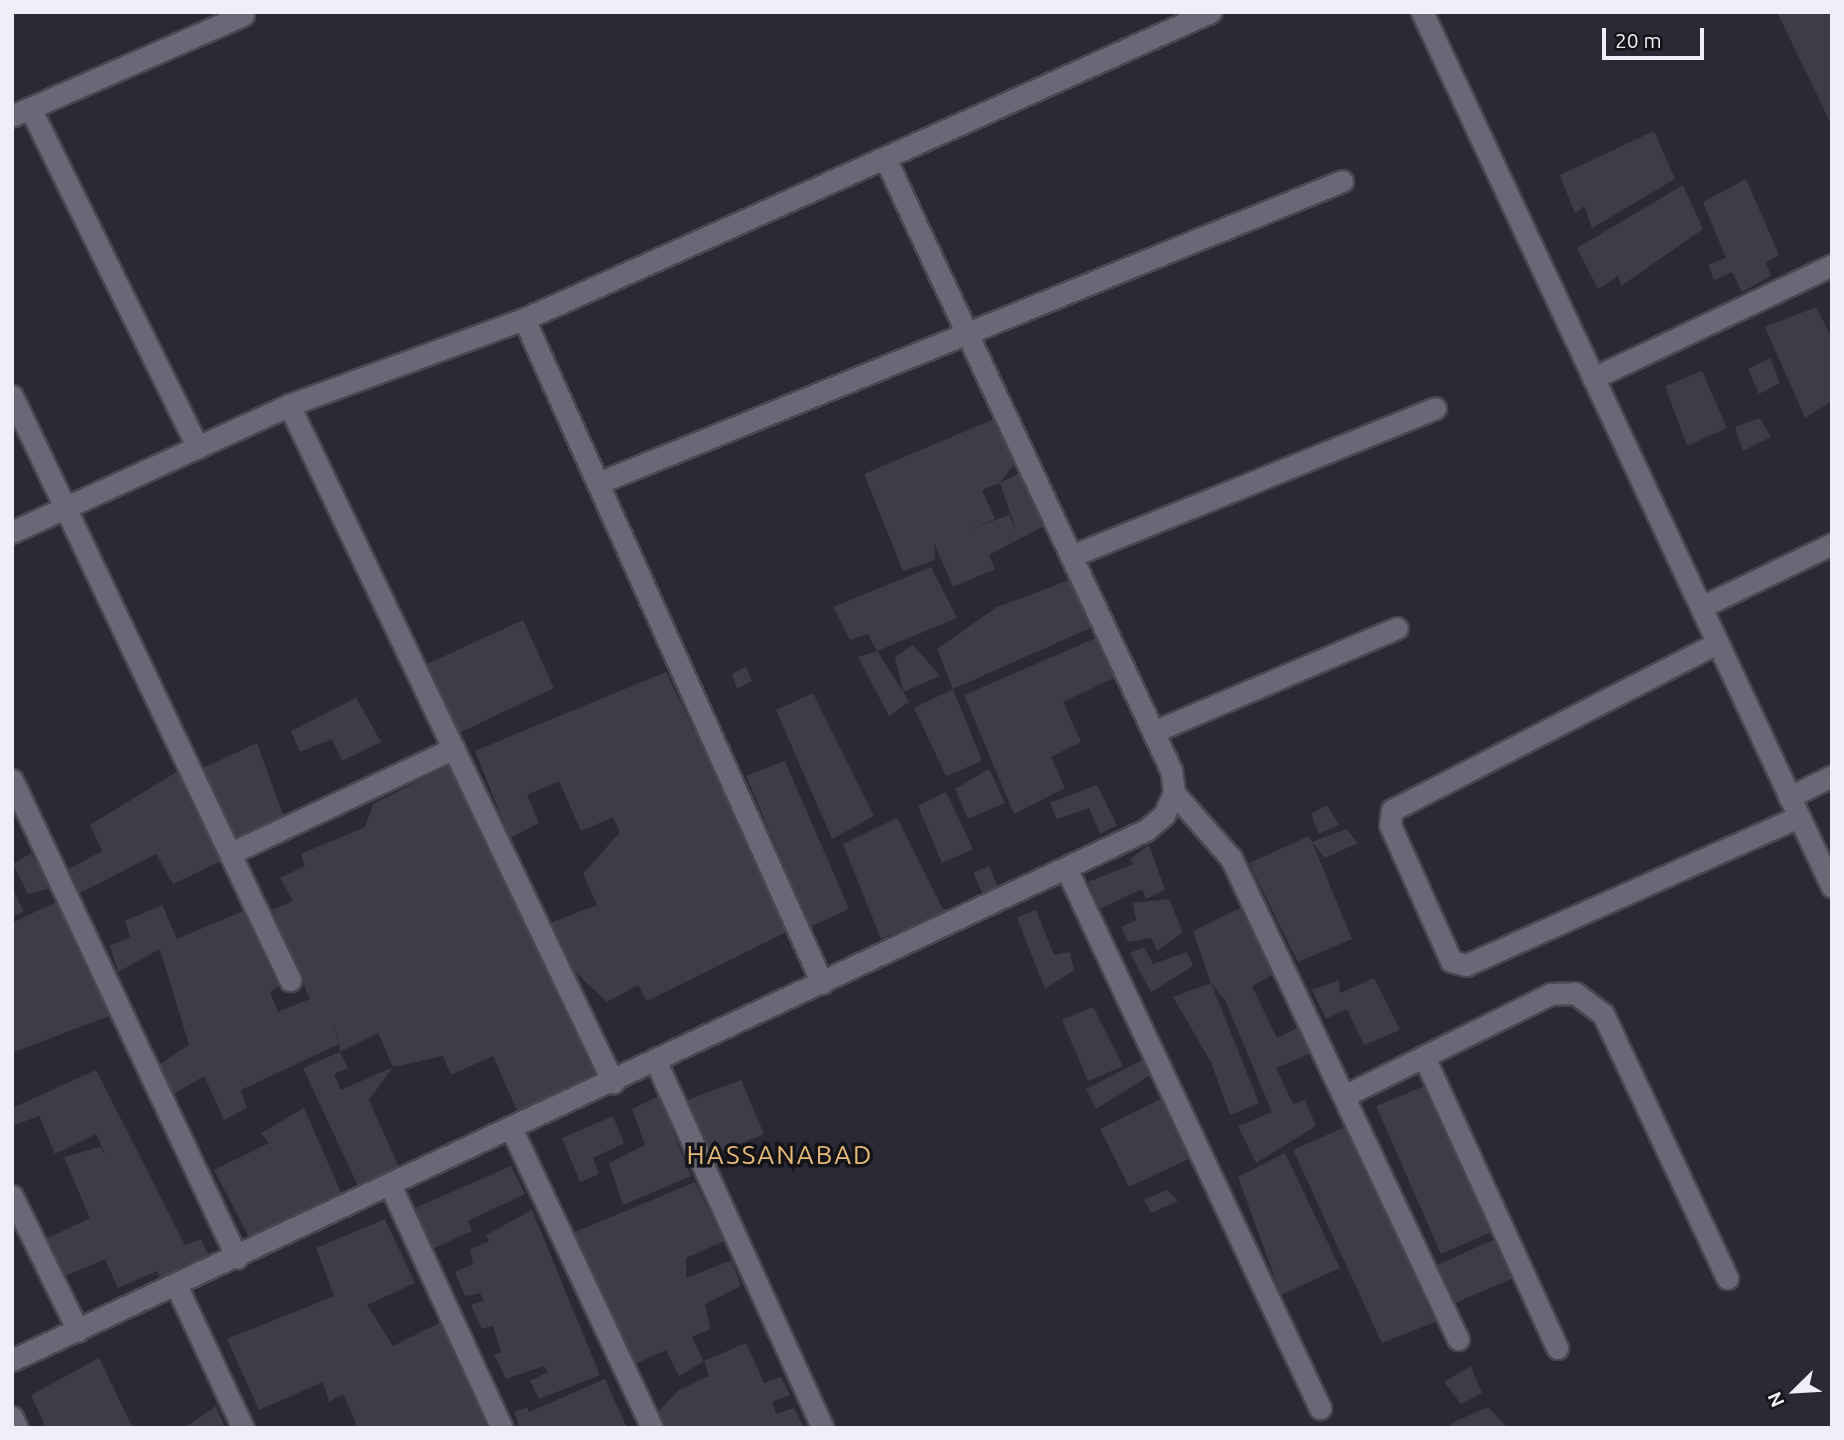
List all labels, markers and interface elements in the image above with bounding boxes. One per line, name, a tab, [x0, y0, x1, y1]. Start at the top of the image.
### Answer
scale bar	[1606, 14, 1708, 58]
text: 20 m	[1615, 28, 1662, 52]
district label: HASSANABAD	[688, 1139, 872, 1171]
north arrow	[1760, 1356, 1830, 1426]
text: N	[1763, 1389, 1789, 1410]

